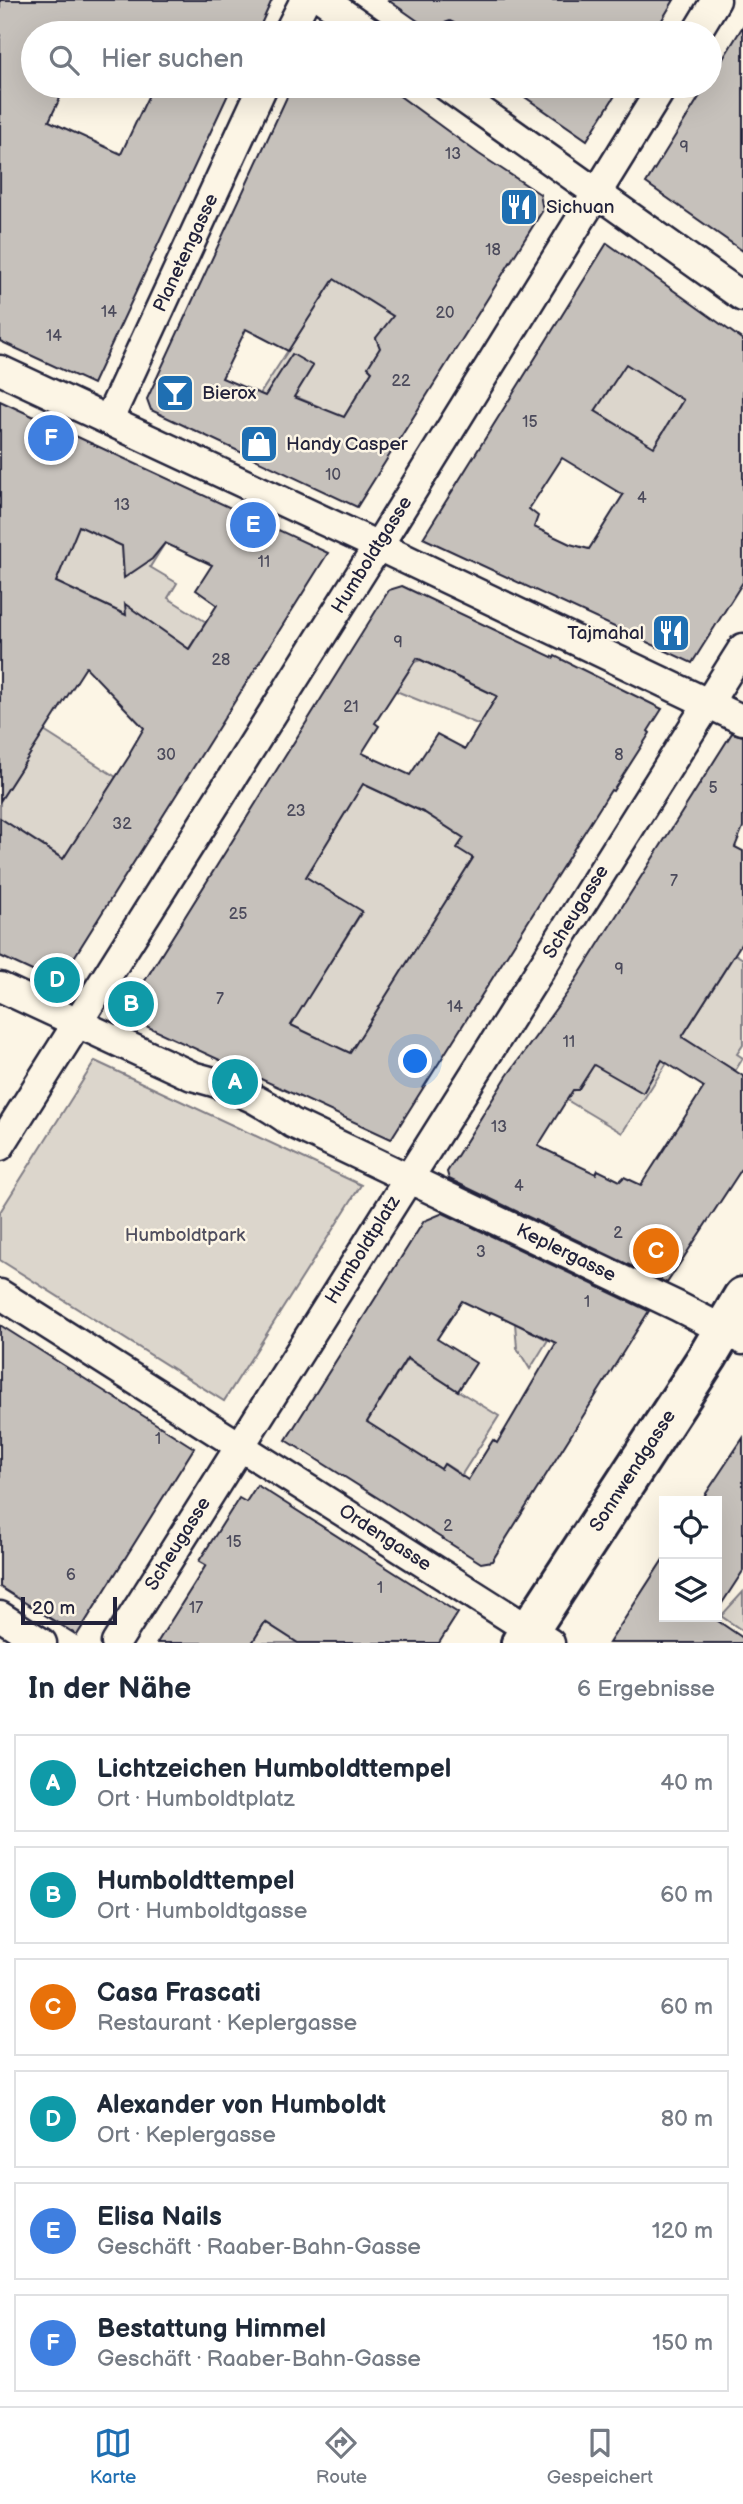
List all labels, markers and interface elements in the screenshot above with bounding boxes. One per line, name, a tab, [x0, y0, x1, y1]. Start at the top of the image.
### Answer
search box	[21, 21, 722, 98]
icon: search	[45, 41, 83, 79]
text: Hier suchen	[101, 44, 244, 75]
house number: 9	[679, 138, 689, 157]
house number: 13	[445, 145, 461, 164]
restaurant icon: Sichuan	[498, 186, 540, 228]
street label: Planetengasse	[149, 190, 223, 316]
place label: Sichuan	[546, 196, 615, 219]
house number: 18	[485, 241, 501, 260]
house number: 14	[101, 303, 117, 322]
house number: 20	[436, 304, 454, 323]
house number: 14	[46, 327, 62, 346]
bar icon: Bierox	[154, 372, 196, 414]
house number: 22	[392, 372, 411, 391]
place label: Bierox	[202, 382, 256, 405]
pin: F	[28, 412, 74, 464]
house number: 15	[522, 413, 538, 432]
shop icon: Handy Casper	[238, 423, 280, 465]
place label: Handy Casper	[286, 433, 409, 456]
house number: 10	[325, 466, 341, 485]
house number: 4	[637, 489, 647, 508]
street label: Humboldtgasse	[327, 492, 417, 618]
house number: 13	[114, 496, 130, 515]
pin: E	[230, 499, 276, 551]
house number: 11	[258, 553, 270, 572]
restaurant icon: Tajmahal	[650, 612, 692, 654]
place label: Tajmahal	[567, 622, 644, 645]
house number: 9	[393, 633, 403, 652]
house number: 28	[212, 651, 230, 670]
house number: 21	[343, 698, 359, 717]
house number: 30	[156, 746, 176, 765]
house number: 8	[614, 746, 624, 765]
house number: 5	[708, 779, 718, 798]
house number: 23	[287, 802, 306, 821]
house number: 32	[112, 815, 132, 834]
street label: Scheugasse	[538, 861, 614, 963]
house number: 7	[670, 872, 678, 891]
house number: 25	[229, 905, 247, 924]
pin: D	[34, 954, 80, 1006]
house number: 9	[614, 960, 624, 979]
pin: B	[108, 978, 154, 1030]
house number: 7	[216, 990, 224, 1009]
house number: 14	[447, 998, 463, 1017]
house number: 11	[563, 1033, 575, 1052]
your location	[398, 1044, 432, 1078]
pin: A	[212, 1056, 258, 1108]
house number: 13	[491, 1118, 507, 1137]
house number: 4	[514, 1177, 524, 1196]
street label: Humboldtplatz	[321, 1191, 406, 1308]
street label: Keplergasse	[512, 1219, 620, 1287]
park label: Humboldtpark	[125, 1224, 246, 1247]
house number: 2	[613, 1224, 623, 1243]
pin: C	[633, 1225, 679, 1277]
house number: 3	[476, 1243, 486, 1262]
house number: 1	[584, 1293, 590, 1312]
street label: Sonnwendgasse	[585, 1406, 681, 1536]
house number: 1	[155, 1430, 161, 1449]
street label: Scheugasse	[140, 1493, 216, 1595]
map controls	[659, 1496, 722, 1622]
button: locate	[659, 1496, 722, 1559]
street label: Ordengasse	[334, 1500, 436, 1576]
house number: 2	[443, 1517, 453, 1536]
house number: 15	[226, 1533, 242, 1552]
button: layers	[659, 1559, 722, 1622]
house number: 6	[66, 1566, 76, 1585]
house number: 1	[377, 1579, 383, 1598]
scale bar	[21, 1594, 117, 1626]
text: 20 m	[32, 1597, 75, 1620]
house number: 17	[189, 1599, 203, 1618]
text: In der Nähe	[28, 1671, 191, 1707]
text: 6 Ergebnisse	[577, 1675, 715, 1703]
text: Lichtzeichen Humboldttempel	[97, 1754, 451, 1785]
text: A	[46, 1769, 60, 1797]
text: 40 m	[660, 1769, 713, 1797]
text: Ort · Humboldtplatz	[97, 1785, 295, 1813]
text: Humboldttempel	[97, 1866, 294, 1897]
text: B	[45, 1881, 61, 1909]
text: 60 m	[660, 1881, 713, 1909]
text: Ort · Humboldtgasse	[97, 1897, 307, 1925]
text: Casa Frascati	[97, 1978, 261, 2009]
text: C	[45, 1993, 61, 2021]
text: 60 m	[660, 1993, 713, 2021]
text: Restaurant · Keplergasse	[97, 2009, 357, 2037]
text: Alexander von Humboldt	[97, 2090, 386, 2121]
text: D	[45, 2105, 61, 2133]
text: 80 m	[661, 2105, 713, 2133]
text: Ort · Keplergasse	[97, 2121, 276, 2149]
text: Elisa Nails	[97, 2202, 222, 2233]
text: E	[46, 2217, 60, 2245]
text: 120 m	[652, 2217, 713, 2245]
text: Geschäft · Raaber-Bahn-Gasse	[97, 2233, 421, 2261]
text: Bestattung Himmel	[97, 2314, 326, 2345]
text: F	[46, 2329, 60, 2357]
text: 150 m	[652, 2329, 713, 2357]
text: Geschäft · Raaber-Bahn-Gasse	[97, 2345, 421, 2373]
tab: Karte	[90, 2424, 136, 2489]
tab: Route	[316, 2424, 367, 2489]
tab: Gespeichert	[547, 2424, 653, 2489]

